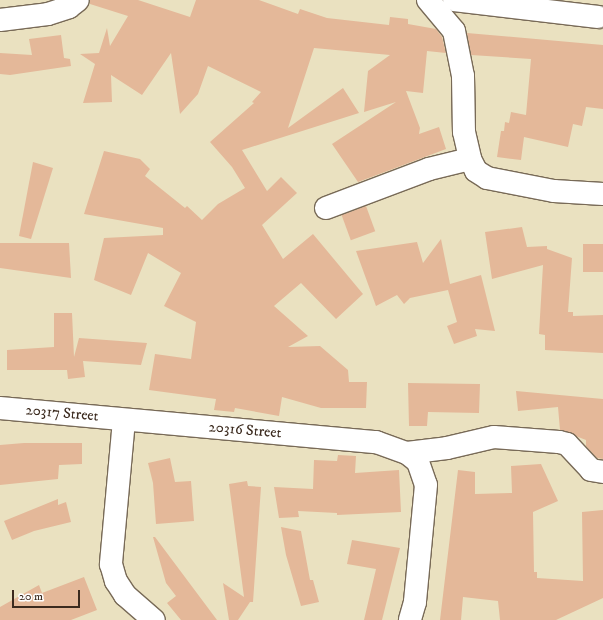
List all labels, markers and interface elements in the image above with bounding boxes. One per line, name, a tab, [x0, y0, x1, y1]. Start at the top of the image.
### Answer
street label: 20317 Street	[25, 401, 99, 425]
street label: 20316 Street	[208, 418, 282, 442]
scale bar	[14, 582, 82, 608]
text: 20 m	[19, 589, 43, 604]

